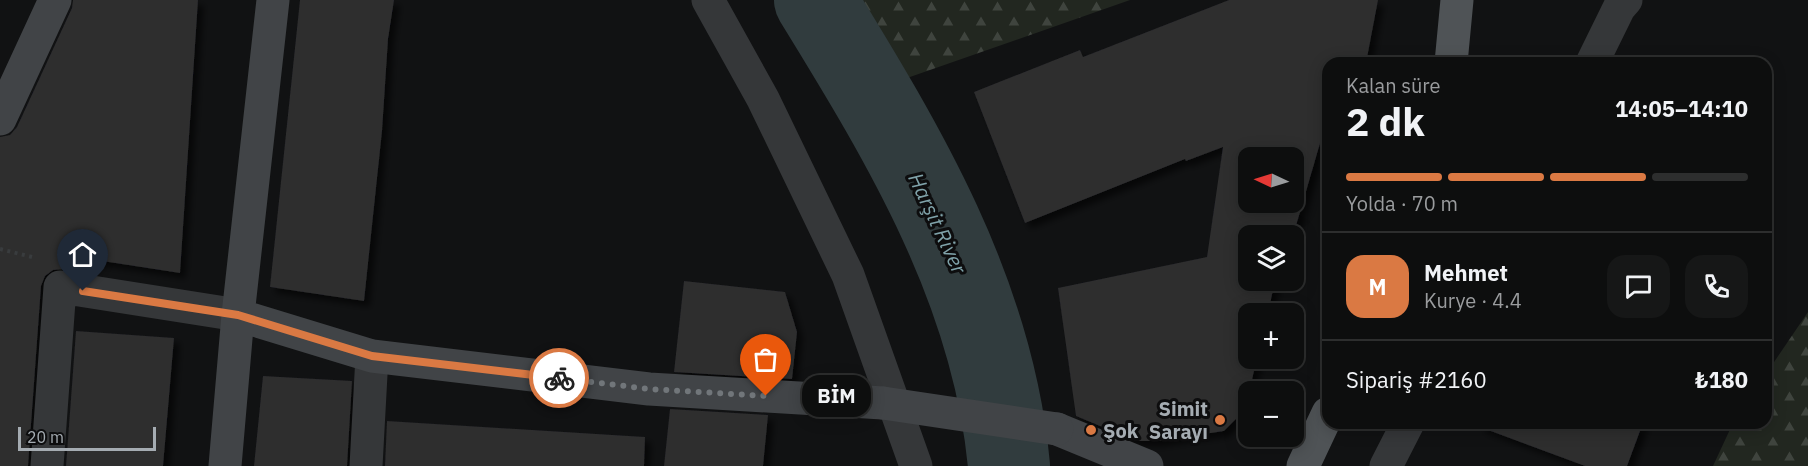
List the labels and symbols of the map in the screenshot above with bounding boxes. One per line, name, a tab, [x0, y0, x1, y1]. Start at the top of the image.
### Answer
north arrow	[1238, 147, 1304, 213]
water label: Harşit River	[902, 168, 974, 279]
pin	[57, 229, 108, 291]
pin	[740, 334, 791, 396]
courier	[529, 348, 589, 408]
callout: BİM	[802, 375, 871, 417]
place label: Simit Sarayı	[1149, 395, 1208, 445]
marker: Simit Sarayı	[1213, 413, 1227, 427]
place label: Şok	[1103, 417, 1139, 444]
marker: Şok	[1084, 423, 1098, 437]
scale bar	[18, 424, 156, 452]

